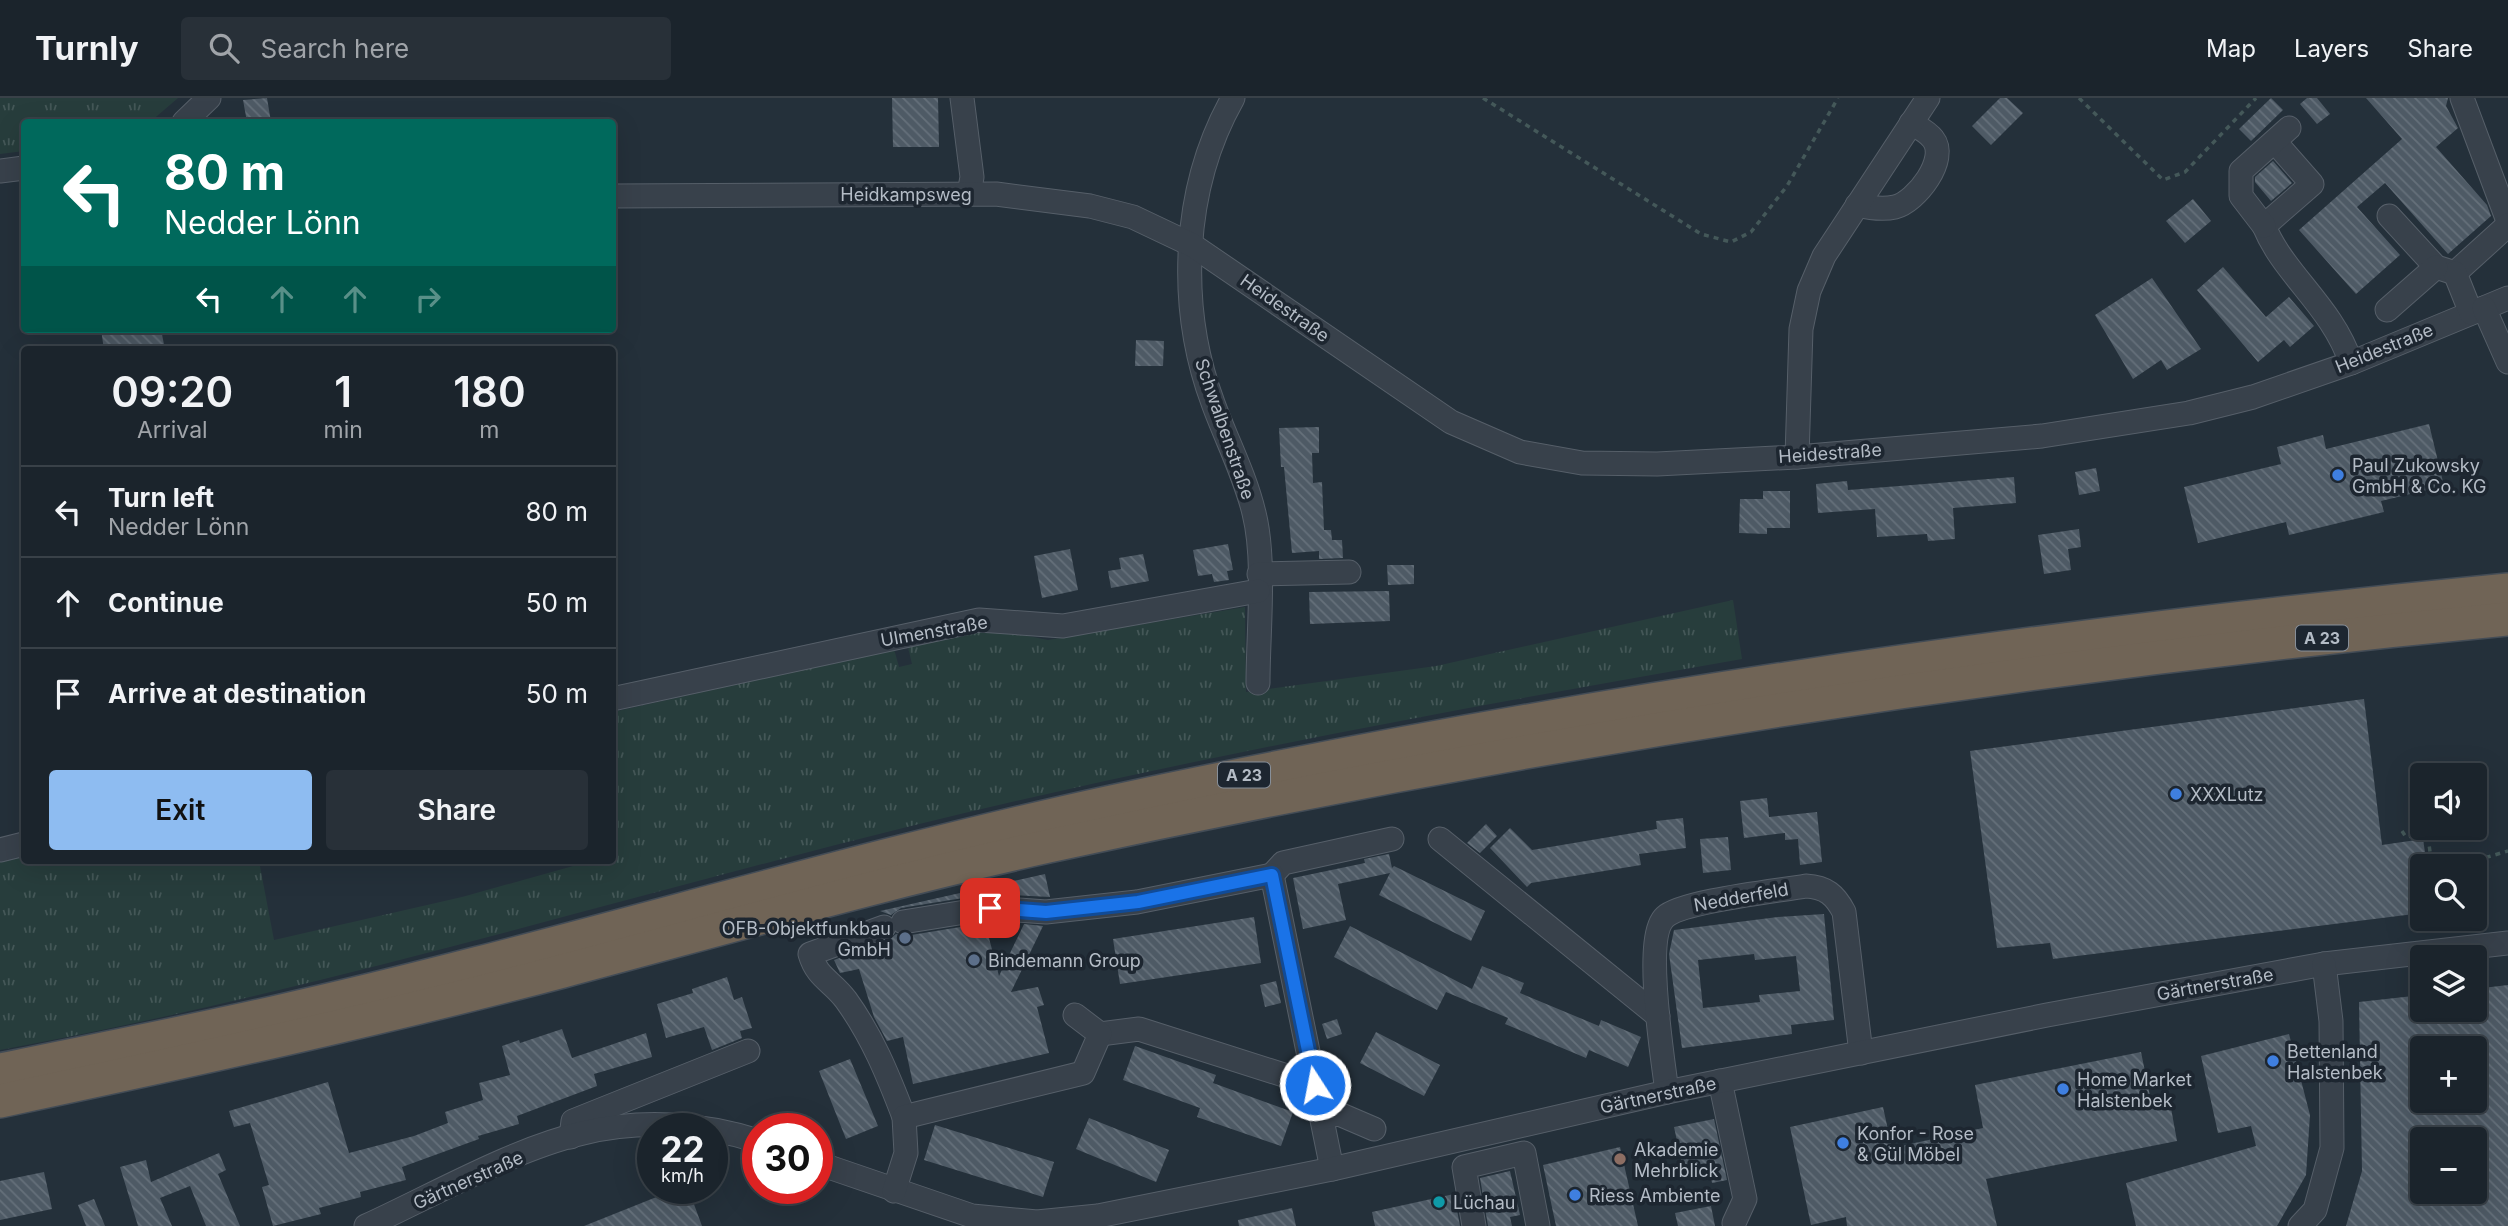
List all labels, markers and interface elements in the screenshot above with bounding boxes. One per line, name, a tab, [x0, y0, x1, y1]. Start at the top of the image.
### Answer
search box	[181, 17, 671, 80]
text: Turnly	[35, 28, 139, 68]
icon: search	[205, 29, 243, 67]
text: Search here	[261, 33, 409, 64]
text: Map	[2206, 34, 2256, 63]
text: Layers	[2294, 34, 2369, 63]
text: Share	[2407, 34, 2473, 63]
text: 80 m	[164, 143, 285, 202]
icon: left	[49, 147, 140, 238]
street label: Heidkampsweg	[840, 184, 972, 205]
text: Nedder Lönn	[164, 203, 361, 242]
street label: Heidestraße	[1237, 270, 1333, 346]
icon: left	[190, 280, 228, 318]
icon: ahead	[263, 280, 301, 318]
icon: ahead	[336, 280, 374, 318]
icon: right	[409, 280, 447, 318]
street label: Heidestraße	[2332, 319, 2436, 377]
street label: Schwalbenstraße	[1191, 356, 1259, 502]
text: 09:20	[111, 366, 233, 417]
text: 1	[334, 366, 352, 417]
text: 180	[453, 366, 526, 417]
text: Arrival	[137, 416, 208, 444]
text: min	[324, 416, 363, 444]
text: m	[479, 416, 499, 444]
street label: Heidestraße	[1778, 439, 1882, 467]
place label: Paul Zukowsky GmbH & Co. KG	[2352, 455, 2486, 497]
marker: Paul Zukowsky GmbH & Co. KG	[2330, 467, 2346, 483]
text: Turn left	[108, 482, 214, 513]
icon: left	[49, 493, 87, 531]
text: 80 m	[525, 496, 588, 527]
text: Nedder Lönn	[108, 513, 249, 541]
icon: ahead	[49, 584, 87, 622]
text: Continue	[108, 587, 224, 618]
text: 50 m	[526, 587, 588, 618]
street label: Ulmenstraße	[879, 611, 989, 651]
road number: A 23	[2296, 625, 2348, 650]
icon: arrive	[49, 675, 87, 713]
text: Arrive at destination	[108, 678, 367, 709]
text: 50 m	[526, 678, 588, 709]
road number: A 23	[1218, 762, 1270, 788]
map controls	[2410, 763, 2487, 1204]
button: sound	[2410, 763, 2487, 840]
button: Exit	[49, 770, 312, 850]
button: Share	[326, 770, 588, 850]
place label: XXXLutz	[2190, 784, 2264, 805]
marker: XXXLutz	[2168, 786, 2184, 802]
button: search	[2410, 854, 2487, 931]
pin	[960, 878, 1020, 938]
street label: Nedderfeld	[1692, 878, 1790, 916]
icon: arrive	[971, 889, 1009, 927]
place label: OFB-Objektfunkbau GmbH	[722, 918, 891, 960]
marker: OFB-Objektfunkbau GmbH	[897, 930, 913, 946]
button: layers	[2410, 945, 2487, 1022]
place label: Bindemann Group	[988, 950, 1141, 971]
marker: Bindemann Group	[966, 952, 982, 968]
street label: Gärtnerstraße	[2155, 963, 2275, 1005]
button: +	[2410, 1036, 2487, 1113]
place label: Bettenland Halstenbek	[2287, 1041, 2383, 1083]
position arrow	[1278, 1048, 1352, 1122]
marker: Bettenland Halstenbek	[2265, 1053, 2281, 1069]
place label: Home Market Halstenbek	[2077, 1069, 2192, 1111]
street label: Gärtnerstraße	[1598, 1072, 1718, 1118]
marker: Home Market Halstenbek	[2055, 1081, 2071, 1097]
speed limit sign: 30	[742, 1113, 833, 1204]
place label: Konfor - Rose & Gül Möbel	[1857, 1123, 1974, 1165]
button: −	[2410, 1127, 2487, 1204]
text: 22	[660, 1128, 705, 1170]
marker: Konfor - Rose & Gül Möbel	[1835, 1135, 1851, 1151]
place label: Akademie Mehrblick	[1634, 1139, 1719, 1181]
street label: Gärtnerstraße	[410, 1146, 526, 1214]
marker: Akademie Mehrblick	[1612, 1151, 1628, 1167]
text: km/h	[661, 1165, 704, 1186]
place label: Riess Ambiente	[1589, 1185, 1720, 1206]
marker: Riess Ambiente	[1567, 1187, 1583, 1203]
place label: Lüchau	[1453, 1192, 1516, 1213]
marker: Lüchau	[1431, 1194, 1447, 1210]

